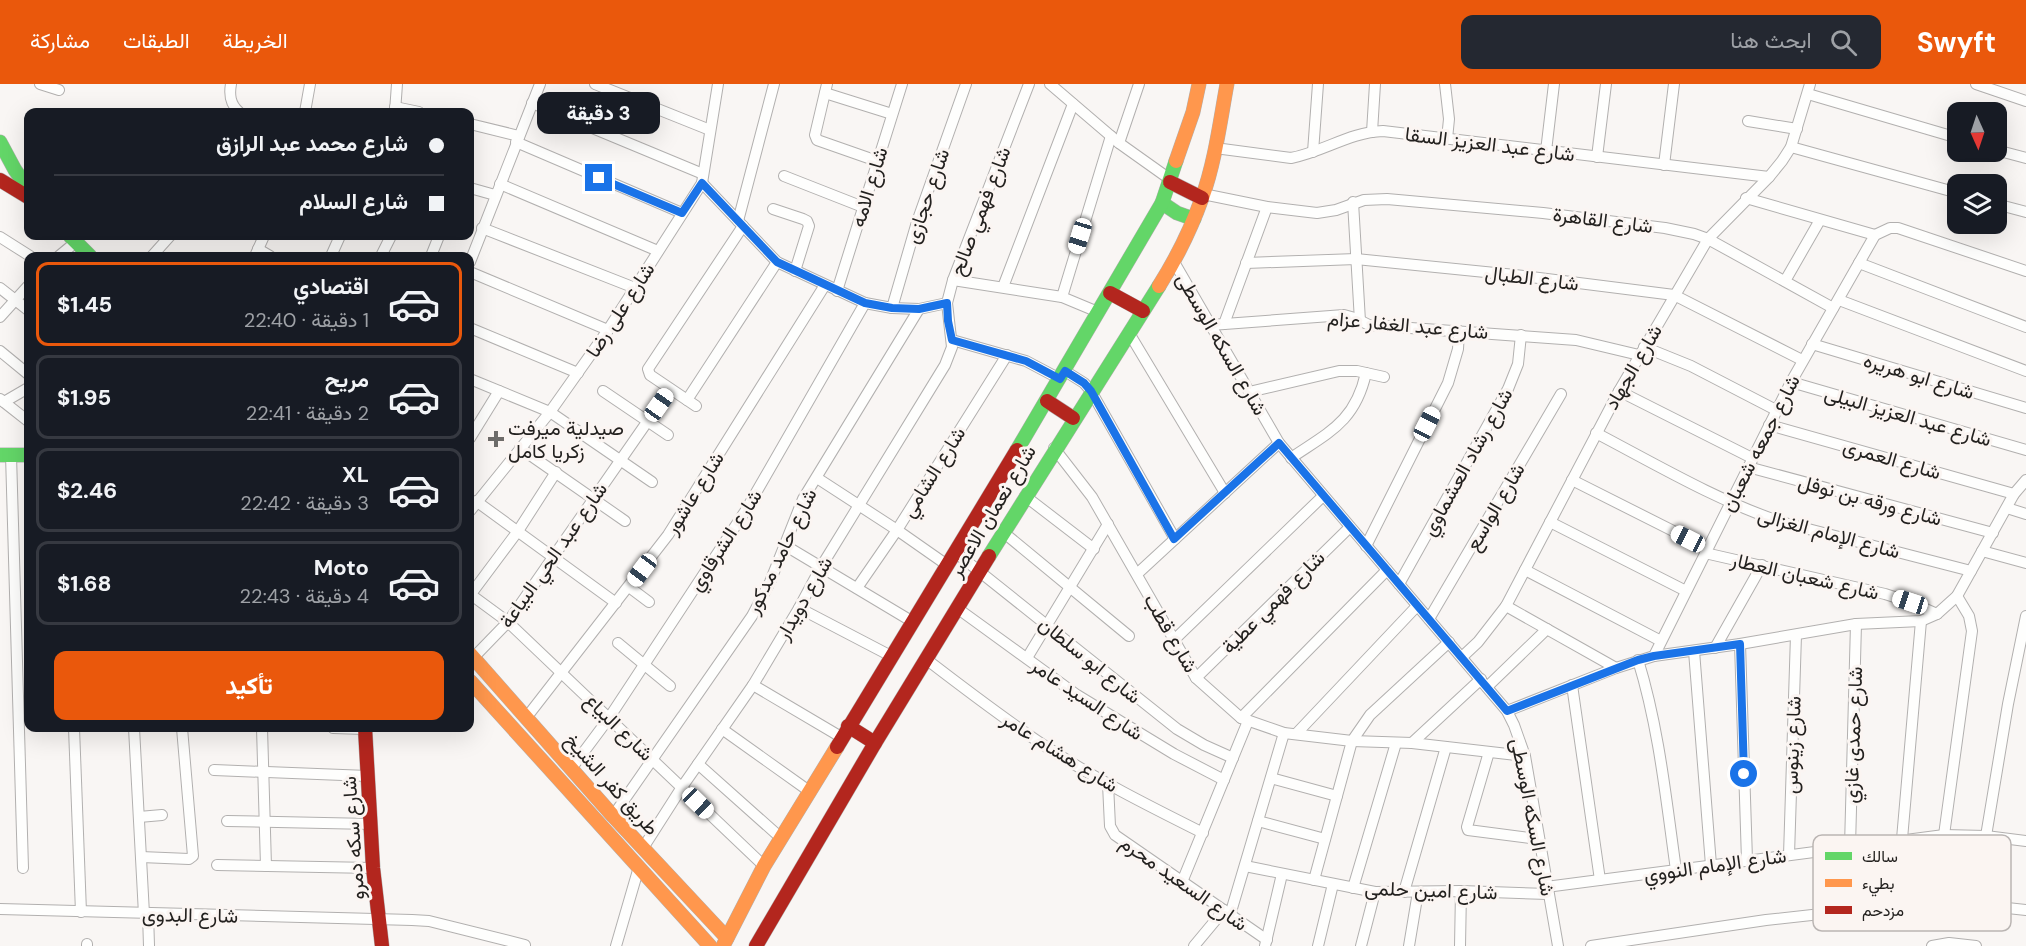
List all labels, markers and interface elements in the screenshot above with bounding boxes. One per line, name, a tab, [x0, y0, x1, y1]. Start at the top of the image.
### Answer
search box	[1461, 15, 1881, 69]
text: Swyft	[1917, 24, 1996, 61]
text: ابحث هنا	[1730, 26, 1812, 55]
icon: search	[1827, 26, 1860, 59]
text: مشاركة	[30, 27, 90, 55]
text: الطبقات	[123, 27, 190, 55]
text: الخريطة	[223, 27, 288, 55]
callout: 3 دقيقة	[538, 91, 660, 133]
text: 3 دقيقة	[566, 100, 631, 126]
north arrow	[1947, 102, 2007, 162]
map controls	[1947, 102, 2007, 234]
street label: شارع عبد العزيز السقا	[1403, 121, 1576, 168]
text: شارع محمد عبد الرازق	[216, 129, 408, 158]
street label: شارع فهمي صالح	[943, 143, 1020, 281]
street label: شارع الامه	[844, 144, 894, 231]
street label: شارع حجازى	[899, 145, 956, 247]
route end	[585, 164, 612, 191]
button: layers	[1947, 174, 2007, 234]
text: شارع السلام	[299, 187, 408, 216]
street label: شارع القاهرة	[1551, 201, 1654, 240]
car	[1066, 216, 1094, 256]
street label: شارع على رضا	[580, 258, 661, 363]
street label: شارع الطبال	[1483, 259, 1580, 298]
street label: شارع السكه الوسطى	[1170, 268, 1273, 420]
text: اقتصادي	[293, 272, 369, 301]
icon: car	[387, 277, 441, 331]
text: $1.45	[57, 290, 112, 319]
street label: شارع عبد الغفار عزام	[1326, 305, 1490, 346]
text: 1 دقيقة · 22:40	[244, 307, 369, 333]
street label: شارع الجهاد	[1598, 320, 1669, 415]
street label: شارع ابو هريره	[1860, 347, 1977, 406]
text: مريح	[325, 365, 369, 394]
icon: car	[387, 370, 441, 424]
street label: شارع جمعه شعبان	[1714, 370, 1807, 516]
street label: شارع عبد العزيز البيلى	[1821, 380, 1994, 453]
text: $1.95	[57, 383, 111, 412]
street label: شارع رشاد العشماوي	[1416, 383, 1522, 542]
car	[641, 385, 677, 425]
text: 2 دقيقة · 22:41	[246, 400, 369, 426]
car	[1411, 404, 1443, 444]
place label: صيدلية ميرفت زكريا كامل	[508, 415, 624, 464]
street label: شارع الشامي	[895, 422, 974, 524]
marker: صيدلية ميرفت زكريا كامل	[489, 432, 503, 446]
street label: شارع العمرى	[1840, 433, 1944, 486]
street label: شارع نعمان الاعصر	[942, 440, 1043, 583]
street label: شارع عاشور	[658, 447, 730, 541]
street label: شارع الواسع	[1459, 458, 1531, 556]
text: XL	[342, 460, 369, 489]
icon: car	[387, 463, 441, 517]
street label: شارع ورقه بن نوفل	[1795, 468, 1945, 533]
text: $2.46	[57, 476, 117, 505]
street label: شارع عبد الحي البياعة	[493, 477, 616, 635]
street label: شارع الشرقاوي	[682, 484, 771, 598]
street label: شارع حامد مدكور	[739, 484, 824, 619]
text: 3 دقيقة · 22:42	[240, 490, 369, 516]
street label: شارع الإمام الغزالى	[1755, 502, 1903, 565]
car	[1668, 523, 1708, 555]
street label: شارع فهمي عطية	[1216, 545, 1333, 662]
street label: شارع شعبان العطار	[1727, 546, 1882, 607]
car	[624, 550, 660, 590]
street label: شارع دويدار	[769, 552, 839, 646]
text: Moto	[314, 553, 369, 582]
icon: car	[387, 556, 441, 610]
text: $1.68	[57, 569, 111, 598]
text: 4 دقيقة · 22:43	[240, 583, 369, 609]
car	[1890, 588, 1930, 616]
street label: شارع قطب	[1137, 589, 1204, 678]
street label: شارع ابو سلطان	[1033, 611, 1147, 710]
button: تأكيد	[54, 651, 444, 720]
street label: شارع السيد عامر	[1024, 651, 1148, 747]
street label: شارع حمدى غازي	[1838, 666, 1872, 804]
street label: شارع البياع	[578, 687, 659, 767]
street label: شارع زينوس	[1777, 696, 1808, 794]
street label: شارع هشام عامر	[995, 705, 1123, 799]
street label: طريق كفر الشيخ	[558, 727, 665, 841]
street label: شارع السكه الوسطى	[1504, 736, 1561, 898]
route start	[1730, 760, 1757, 787]
street label: شارع سكه دمرو	[336, 775, 371, 901]
car	[679, 784, 717, 822]
street label: شارع السعيد محرم	[1115, 829, 1253, 937]
legend	[1813, 835, 2011, 931]
street label: شارع الإمام النووي	[1642, 842, 1789, 892]
text: سالك	[1862, 846, 1898, 867]
text: بطيء	[1862, 873, 1894, 897]
street label: شارع امين حلمى	[1364, 875, 1498, 906]
text: مزدحم	[1862, 900, 1904, 921]
street label: شارع البدوى	[142, 901, 238, 930]

